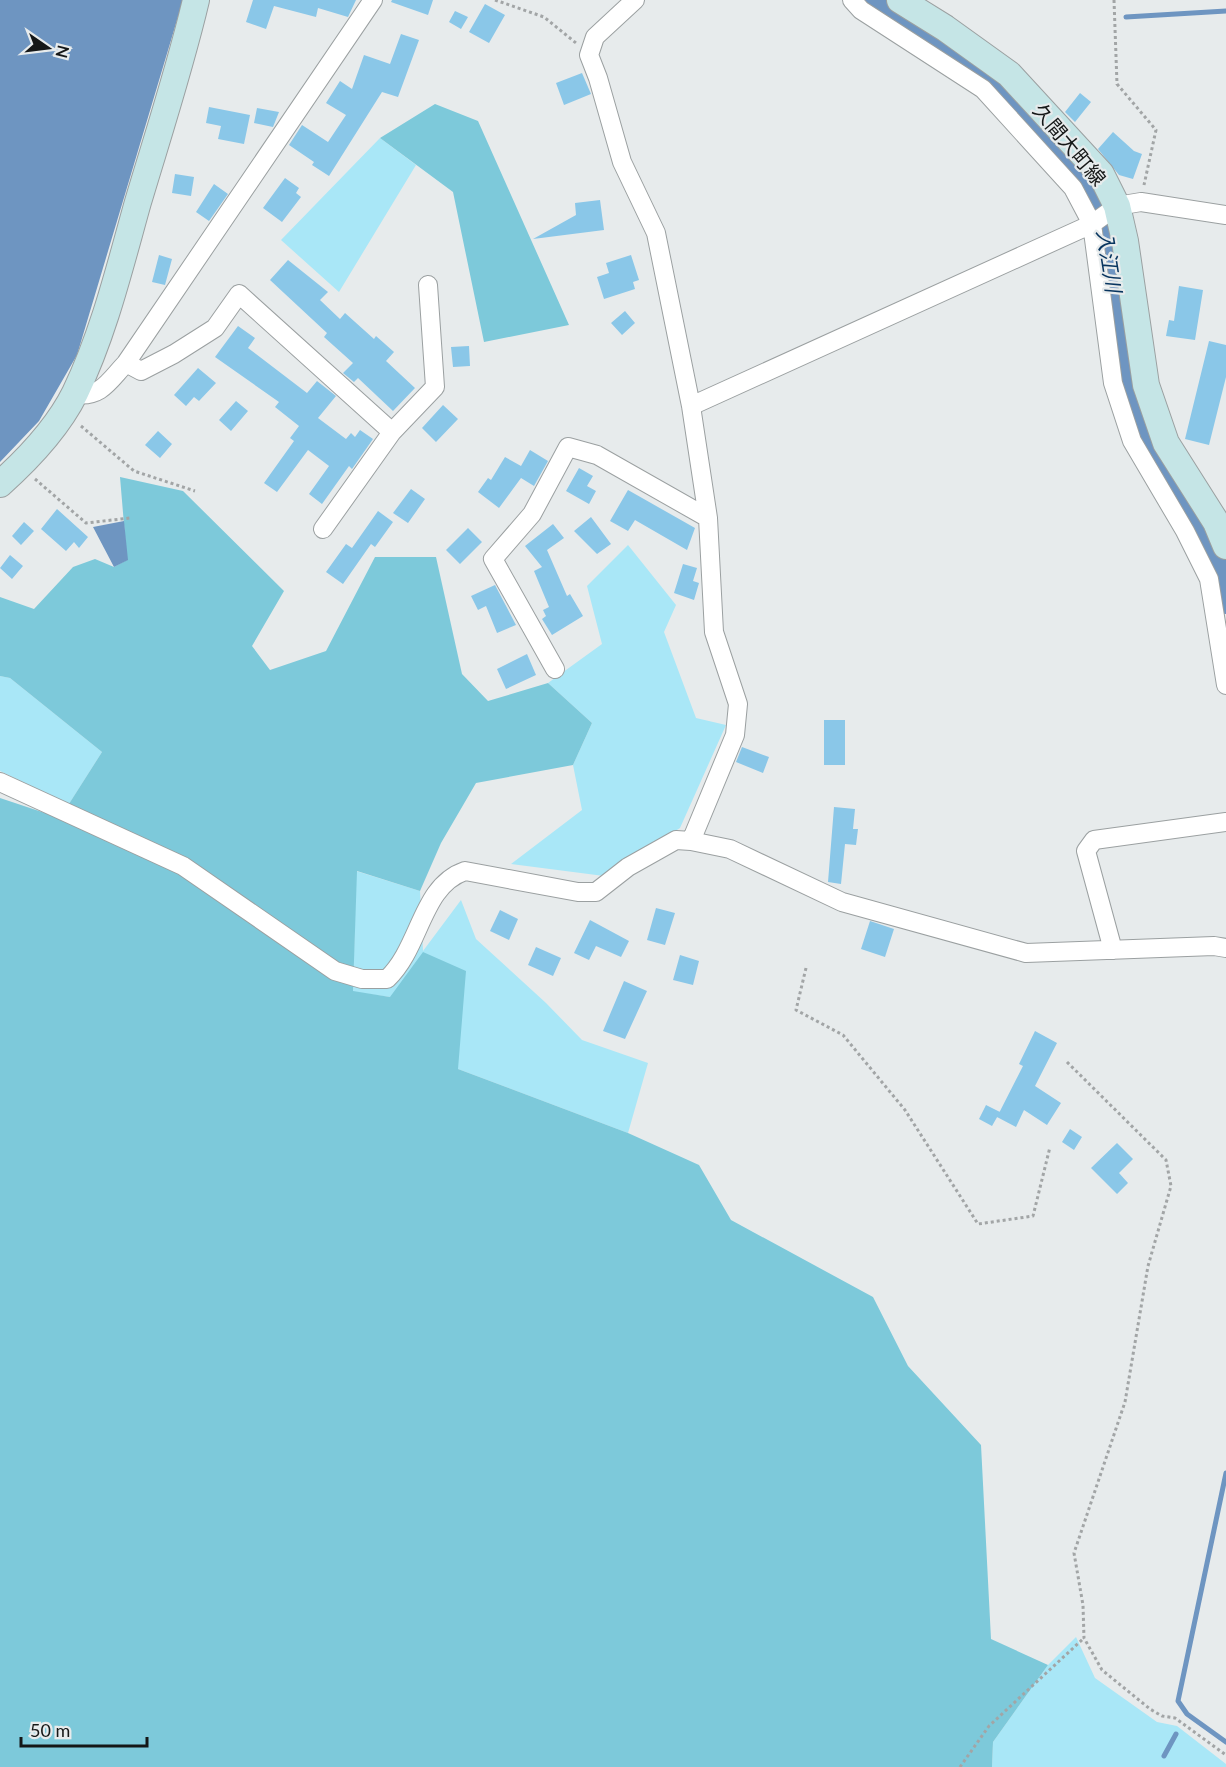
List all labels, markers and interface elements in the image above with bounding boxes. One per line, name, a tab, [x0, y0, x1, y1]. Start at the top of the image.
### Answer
north arrow	[18, 18, 78, 78]
text: N	[52, 43, 74, 60]
street label: 久間大町線	[1029, 98, 1111, 190]
water label: 入江川	[1093, 228, 1128, 296]
scale bar	[21, 1710, 147, 1748]
text: 50 m	[30, 1719, 70, 1741]

